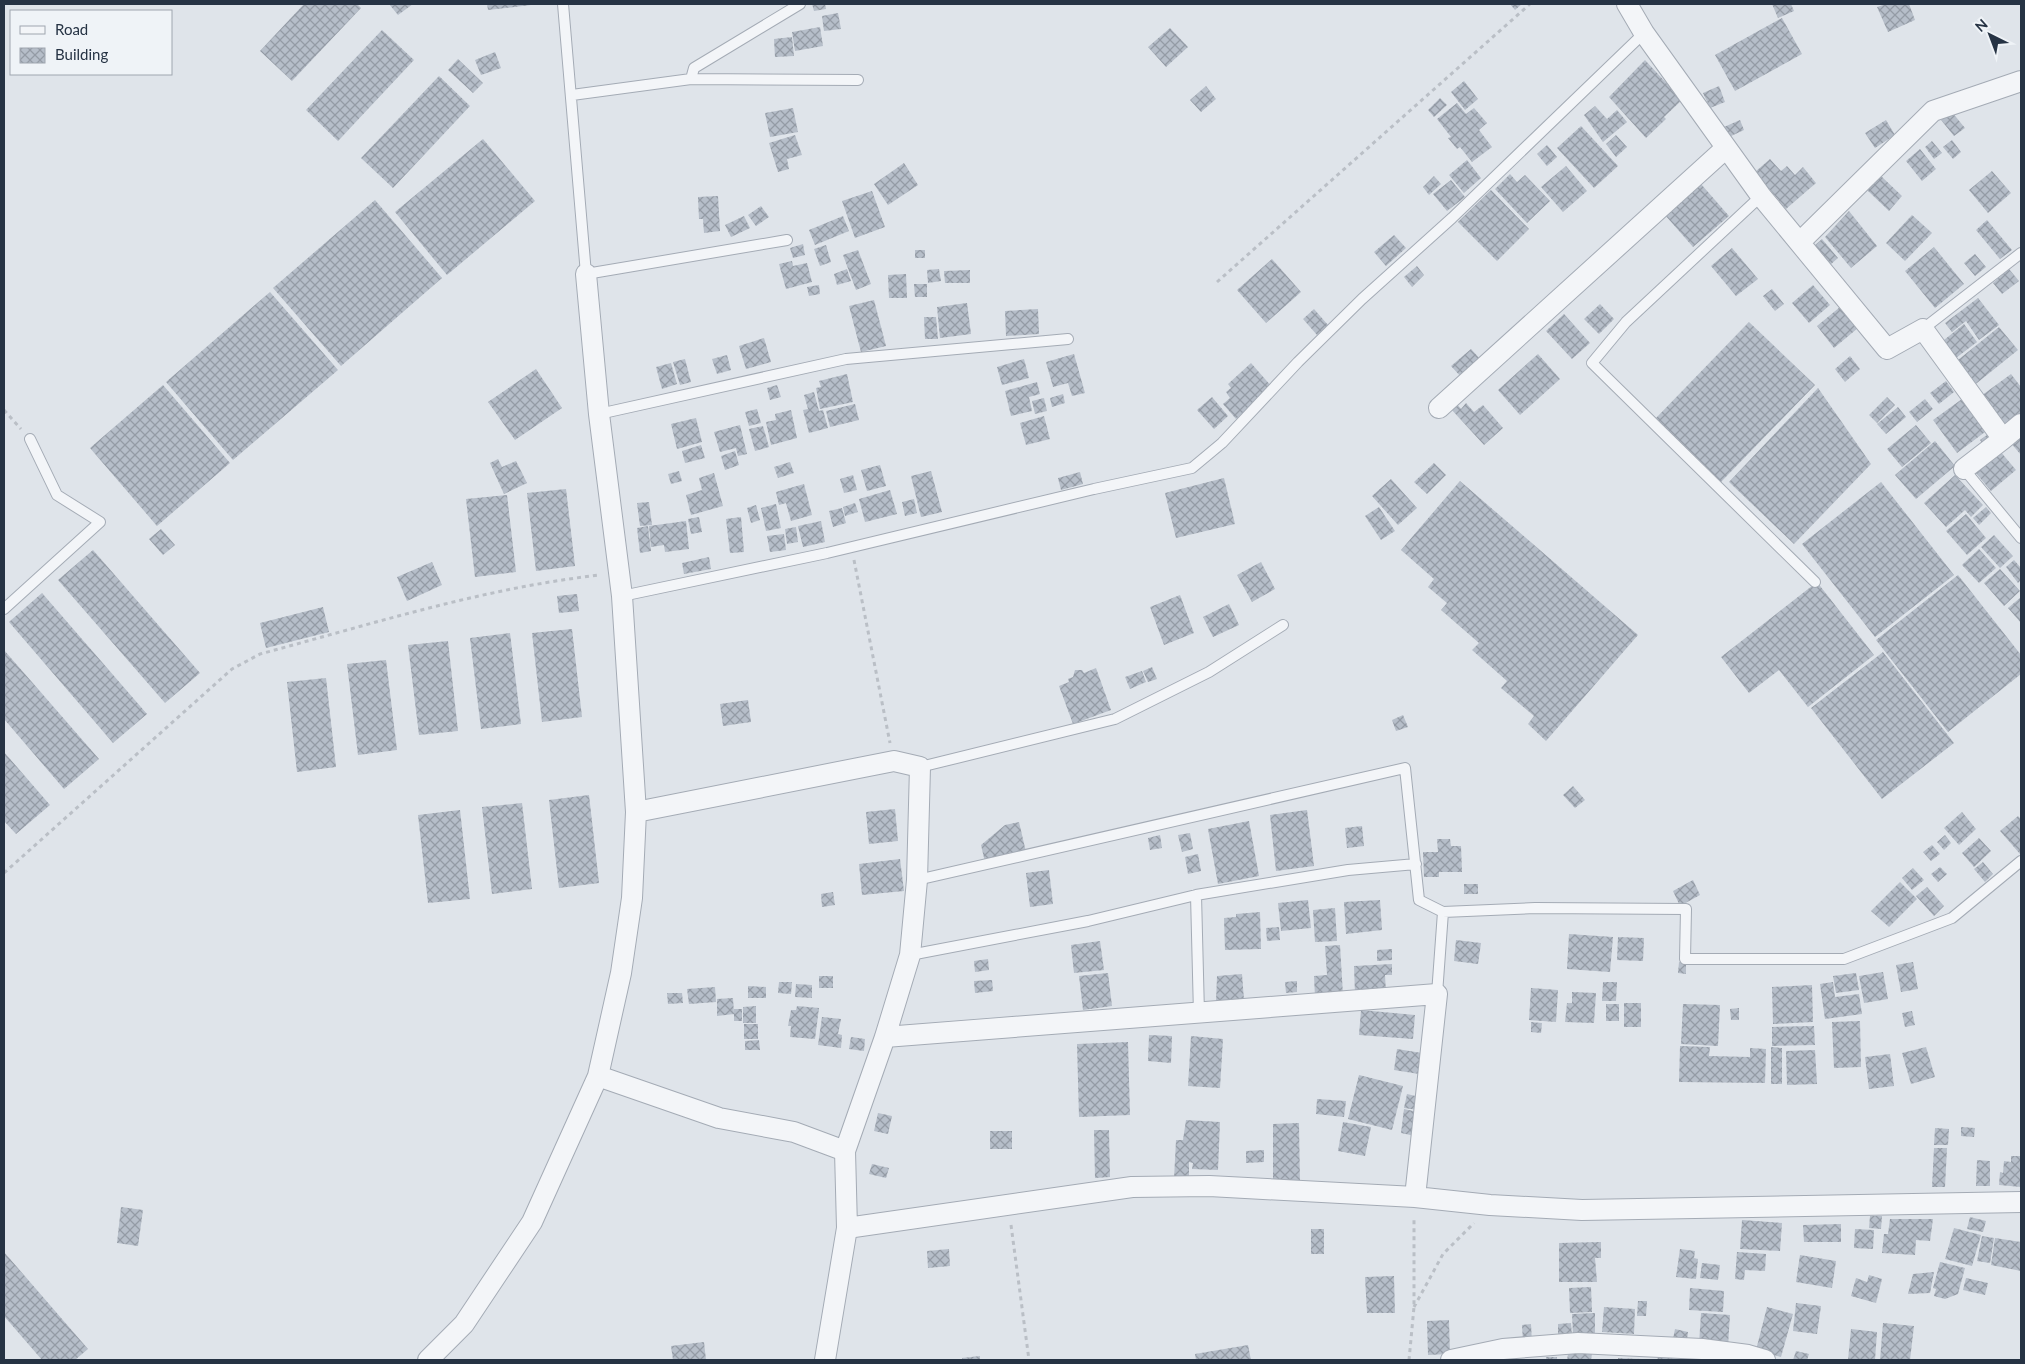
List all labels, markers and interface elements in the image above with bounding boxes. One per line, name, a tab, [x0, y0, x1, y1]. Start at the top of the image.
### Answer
legend	[10, 10, 172, 75]
north arrow	[1965, 10, 2015, 60]
text: N	[1971, 15, 1991, 35]
text: Road	[55, 20, 88, 38]
text: Building	[55, 45, 108, 63]

